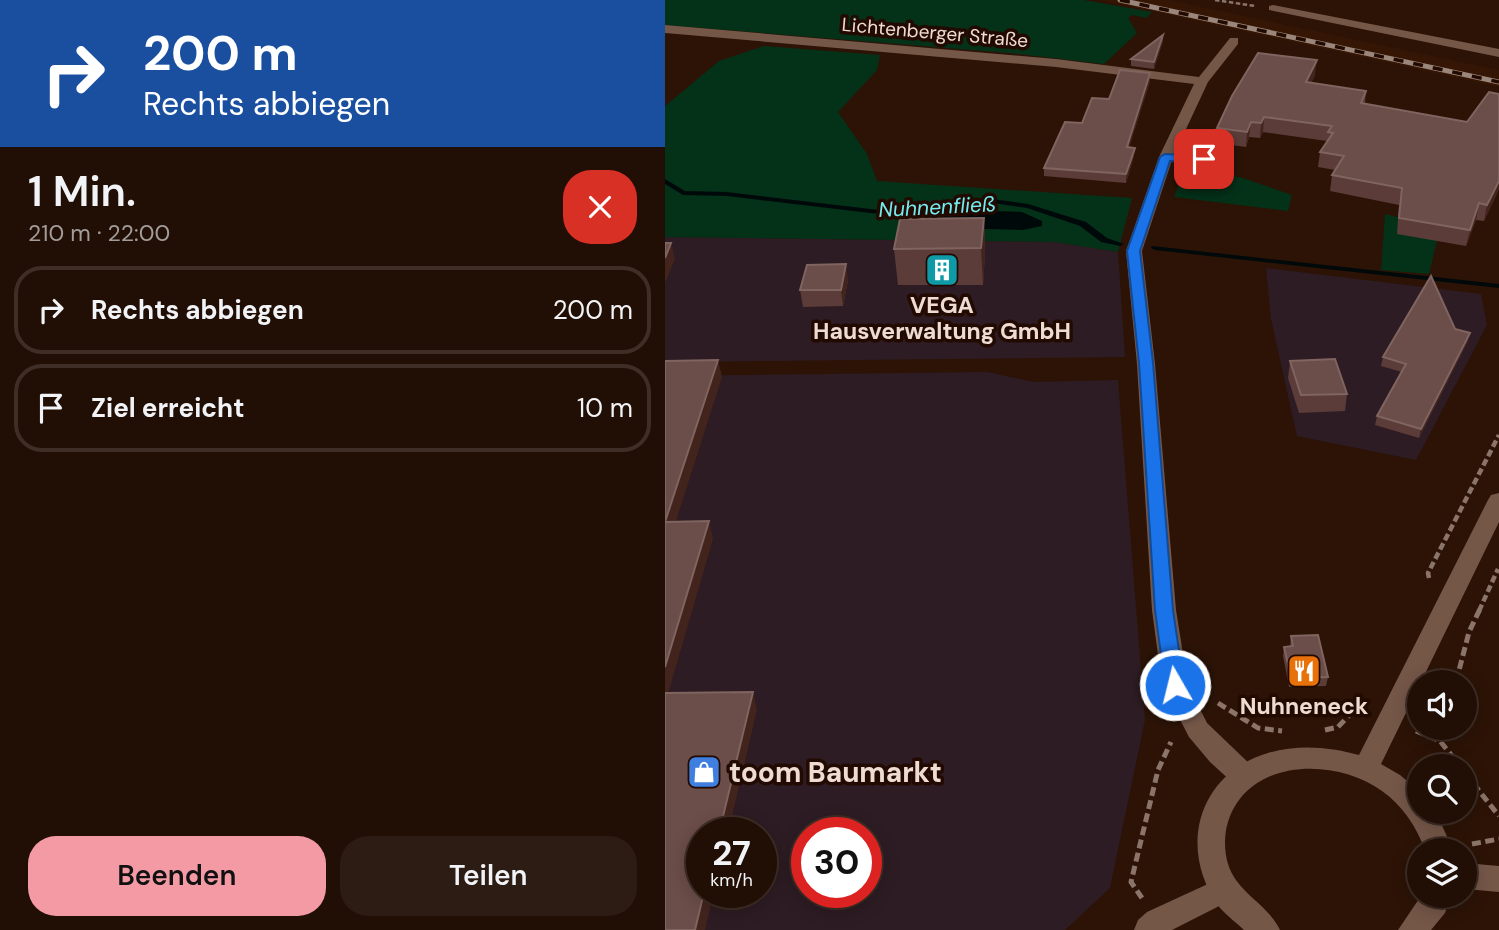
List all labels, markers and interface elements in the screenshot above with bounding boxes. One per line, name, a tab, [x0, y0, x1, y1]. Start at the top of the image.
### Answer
street label: Lichtenberger Straße	[841, 12, 1029, 53]
text: 200 m	[143, 21, 298, 85]
icon: right	[28, 28, 119, 119]
text: Rechts abbiegen	[143, 83, 390, 125]
pin	[1174, 129, 1234, 189]
icon: arrive	[1185, 140, 1223, 178]
text: 1 Min.	[28, 164, 136, 219]
button: close	[563, 170, 637, 244]
water label: Nuhnenfließ	[878, 190, 996, 224]
text: 210 m · 22:00	[28, 218, 170, 248]
building icon: VEGA Hausverwaltung GmbH	[923, 251, 961, 289]
place label: VEGA Hausverwaltung GmbH	[813, 290, 1071, 346]
icon: right	[32, 291, 70, 329]
text: Rechts abbiegen	[91, 293, 304, 327]
text: 200 m	[553, 293, 633, 327]
icon: arrive	[32, 389, 70, 427]
text: Ziel erreicht	[91, 391, 244, 425]
text: 10 m	[577, 391, 633, 425]
position arrow	[1138, 648, 1212, 722]
restaurant icon: Nuhneneck	[1285, 652, 1323, 690]
map controls	[1407, 670, 1477, 908]
button: sound	[1407, 670, 1477, 740]
place label: Nuhneneck	[1240, 691, 1368, 721]
shop icon: toom Baumarkt	[685, 753, 723, 791]
place label: toom Baumarkt	[729, 754, 942, 791]
button: search	[1407, 754, 1477, 824]
speed limit sign: 30	[791, 817, 882, 908]
text: 27	[712, 830, 751, 876]
button: Beenden	[28, 836, 326, 916]
button: Teilen	[340, 836, 637, 916]
button: layers	[1407, 838, 1477, 908]
text: km/h	[710, 868, 753, 892]

